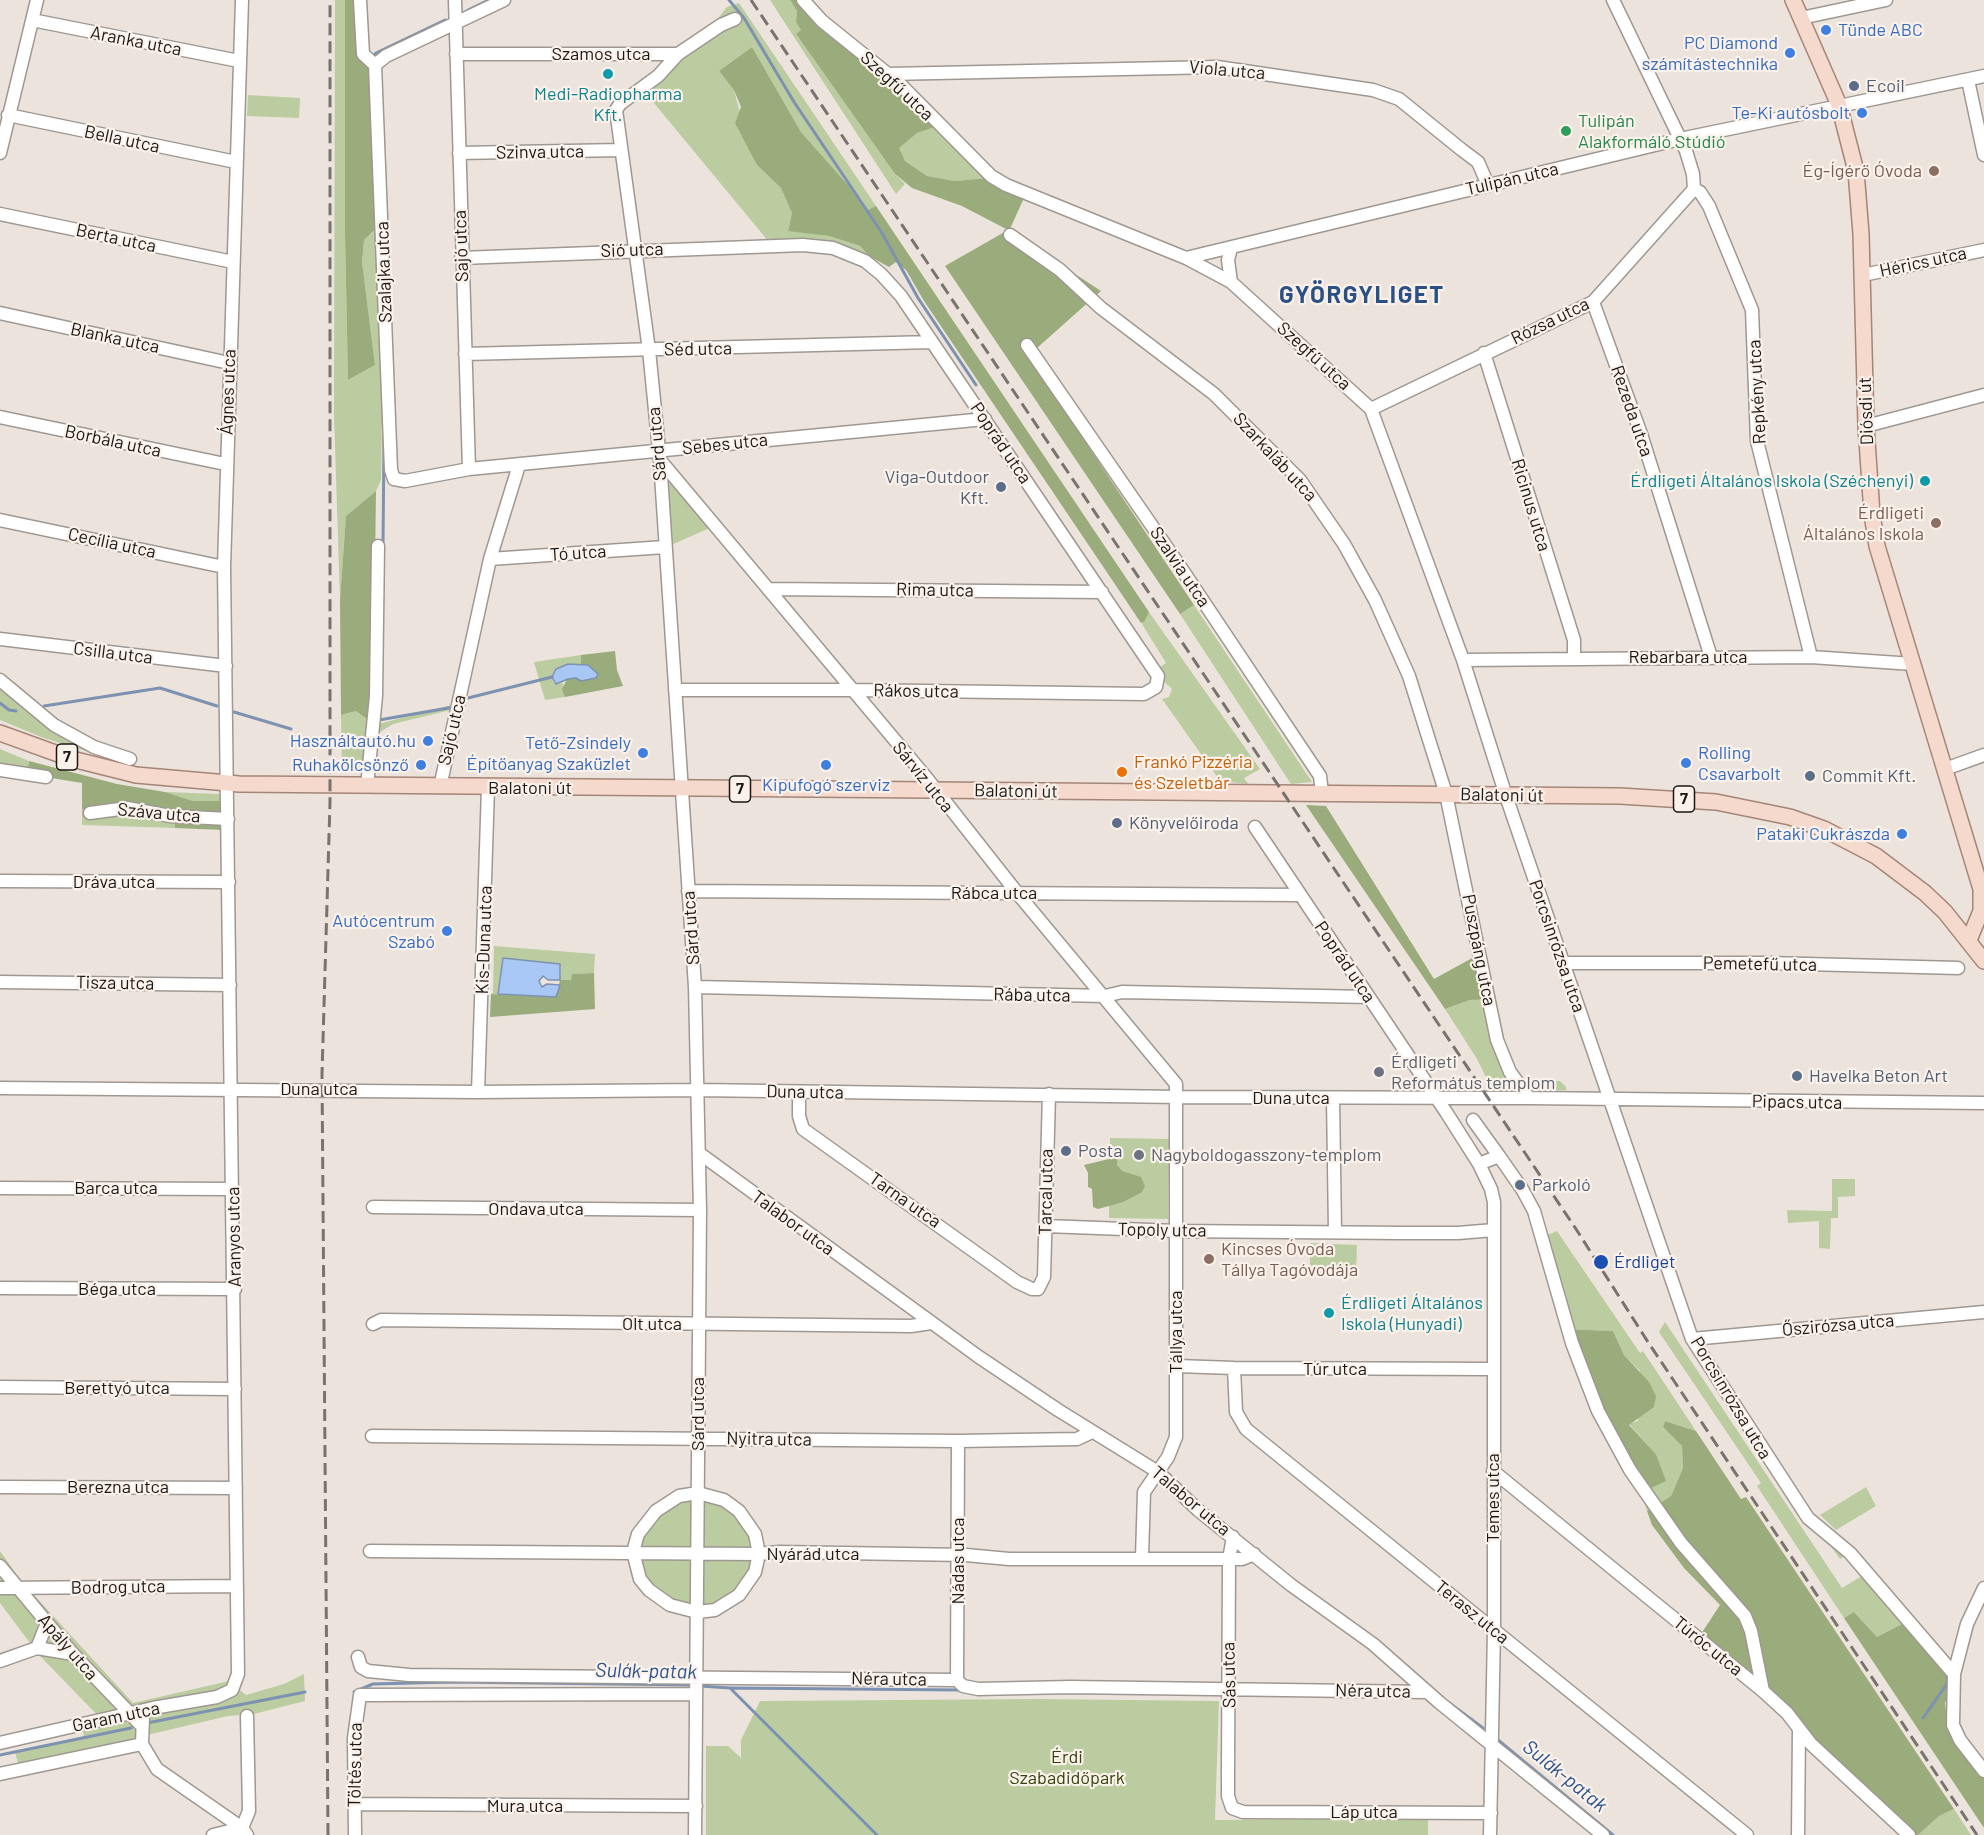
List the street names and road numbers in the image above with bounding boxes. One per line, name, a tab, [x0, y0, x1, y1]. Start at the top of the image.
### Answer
street label: Aranka utca	[89, 22, 183, 60]
street label: Szamos utca	[551, 43, 651, 65]
street label: Szegfű utca	[856, 47, 938, 125]
street label: Viola utca	[1188, 56, 1266, 84]
street label: Bella utca	[82, 120, 162, 158]
street label: Szinva utca	[496, 140, 584, 164]
street label: Tulipán utca	[1463, 158, 1561, 200]
street label: Sajó utca	[449, 210, 473, 282]
street label: Berta utca	[74, 219, 158, 257]
street label: Szalajka utca	[371, 221, 397, 323]
street label: Sió utca	[600, 238, 664, 262]
street label: Hérics utca	[1877, 242, 1969, 282]
street label: Rózsa utca	[1507, 293, 1593, 349]
street label: Szegfű utca	[1273, 317, 1355, 395]
street label: Blanka utca	[69, 318, 161, 358]
street label: Séd utca	[664, 338, 732, 360]
street label: Repkény utca	[1743, 339, 1771, 445]
street label: Ágnes utca	[216, 349, 240, 435]
street label: Rezeda utca	[1606, 362, 1658, 460]
street label: Diósdi út	[1854, 376, 1878, 446]
street label: Poprád utca	[966, 398, 1036, 488]
street label: Sárd utca	[643, 406, 671, 482]
street label: Szarkaláb utca	[1228, 408, 1322, 506]
street label: Borbála utca	[63, 420, 163, 462]
street label: Sebes utca	[681, 429, 769, 459]
street label: Ricinus utca	[1507, 456, 1555, 554]
street label: Cecília utca	[66, 523, 158, 563]
street label: Szalvia utca	[1145, 523, 1215, 611]
street label: Tó utca	[549, 540, 607, 566]
street label: Rima utca	[896, 579, 974, 601]
street label: Csilla utca	[72, 637, 154, 669]
street label: Rebarbara utca	[1629, 646, 1747, 668]
street label: Rákos utca	[873, 679, 959, 703]
street label: Sajó utca	[433, 693, 471, 767]
street label: Sárvíz utca	[888, 737, 958, 817]
road number: 7	[56, 744, 78, 770]
road number: 7	[730, 776, 750, 802]
street label: Balatoni út	[488, 777, 572, 799]
street label: Balatoni út	[974, 779, 1058, 803]
street label: Balatoni út	[1460, 783, 1544, 807]
road number: 7	[1674, 786, 1694, 812]
street label: Száva utca	[117, 799, 201, 827]
street label: Dráva utca	[73, 871, 155, 893]
street label: Porcsinrózsa utca	[1524, 877, 1590, 1015]
street label: Rábca utca	[951, 882, 1037, 904]
street label: Kis-Duna utca	[471, 885, 497, 995]
street label: Sárd utca	[678, 890, 704, 966]
street label: Puszpáng utca	[1458, 892, 1500, 1008]
street label: Poprád utca	[1310, 917, 1380, 1007]
street label: Pemetefű utca	[1703, 952, 1817, 976]
street label: Tisza utca	[76, 972, 154, 994]
street label: Rába utca	[993, 984, 1071, 1006]
street label: Duna utca	[280, 1078, 358, 1100]
street label: Duna utca	[766, 1081, 844, 1103]
street label: Duna utca	[1252, 1087, 1330, 1109]
street label: Pipacs utca	[1752, 1090, 1842, 1114]
street label: Tarcal utca	[1034, 1149, 1058, 1235]
street label: Tarna utca	[865, 1167, 945, 1233]
street label: Barca utca	[74, 1177, 158, 1199]
street label: Aranyos utca	[222, 1186, 246, 1288]
street label: Talabor utca	[748, 1186, 838, 1260]
street label: Ondava utca	[488, 1198, 584, 1220]
street label: Topoly utca	[1117, 1218, 1207, 1242]
street label: Béga utca	[78, 1278, 156, 1300]
street label: Tállya utca	[1165, 1291, 1187, 1373]
street label: Őszirózsa utca	[1781, 1309, 1895, 1341]
street label: Olt utca	[622, 1313, 682, 1335]
street label: Porcsinrózsa utca	[1686, 1333, 1776, 1463]
street label: Túr utca	[1303, 1358, 1367, 1380]
street label: Berettyó utca	[64, 1377, 170, 1399]
street label: Sárd utca	[687, 1377, 709, 1451]
street label: Nyitra utca	[726, 1427, 812, 1451]
street label: Temes utca	[1482, 1453, 1504, 1543]
street label: Talabor utca	[1147, 1462, 1235, 1540]
street label: Berezna utca	[67, 1476, 169, 1498]
street label: Nádas utca	[947, 1518, 969, 1604]
street label: Nyárád utca	[767, 1543, 859, 1565]
street label: Bodrog utca	[70, 1575, 166, 1599]
street label: Terasz utca	[1431, 1576, 1513, 1648]
street label: Apály utca	[33, 1610, 103, 1684]
street label: Túróc utca	[1669, 1612, 1747, 1680]
street label: Sás utca	[1218, 1642, 1240, 1708]
street label: Néra utca	[851, 1668, 927, 1690]
street label: Néra utca	[1335, 1680, 1411, 1702]
street label: Garam utca	[70, 1697, 162, 1737]
street label: Töltés utca	[343, 1722, 367, 1808]
street label: Mura utca	[487, 1795, 563, 1817]
street label: Láp utca	[1330, 1801, 1398, 1823]

